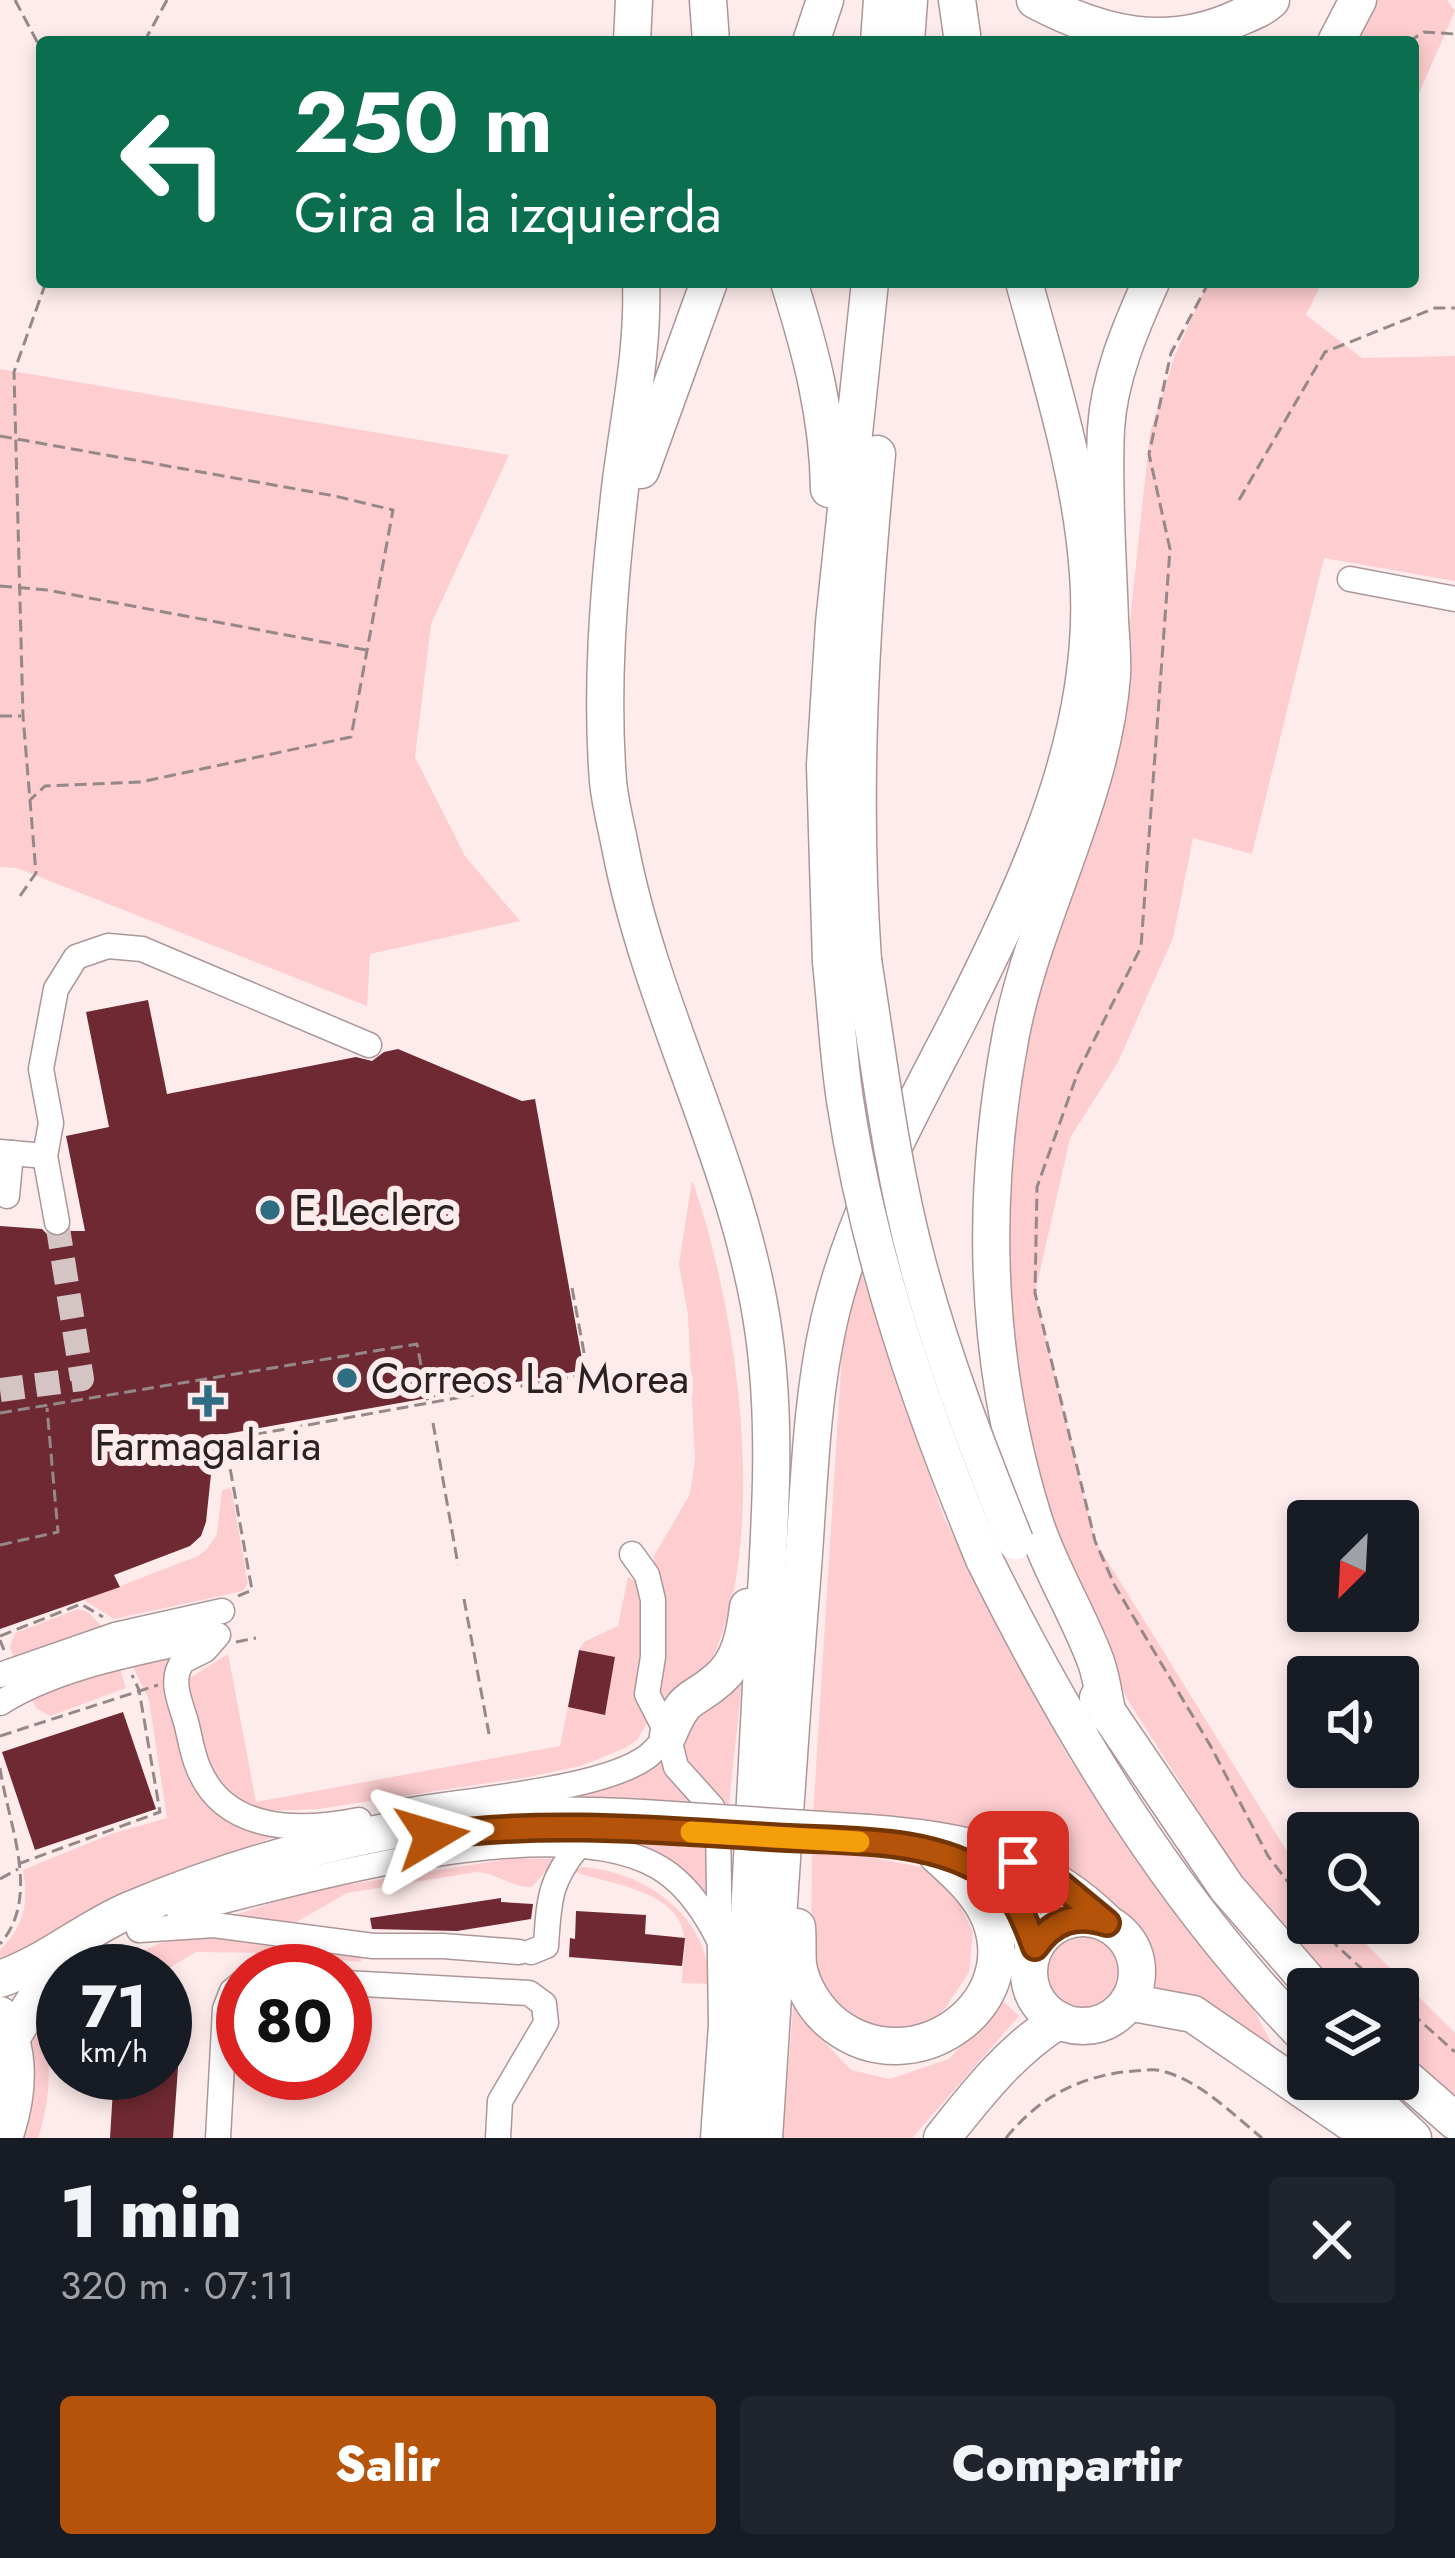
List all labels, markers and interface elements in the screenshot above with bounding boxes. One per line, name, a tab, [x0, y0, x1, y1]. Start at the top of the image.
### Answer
text: 250 m	[294, 62, 553, 184]
icon: left	[96, 84, 252, 240]
text: Gira a la izquierda	[294, 174, 722, 252]
place label: E.Leclerc	[294, 1180, 455, 1241]
marker: E.Leclerc	[257, 1197, 283, 1223]
place label: Correos La Morea	[371, 1348, 689, 1409]
marker: Correos La Morea	[334, 1365, 360, 1391]
marker: Farmagalaria	[195, 1388, 221, 1414]
place label: Farmagalaria	[95, 1415, 321, 1476]
north arrow	[1287, 1500, 1419, 1632]
map controls	[1287, 1500, 1419, 2100]
button: sound	[1287, 1656, 1419, 1788]
position arrow	[369, 1773, 495, 1899]
pin	[967, 1811, 1069, 1913]
button: search	[1287, 1812, 1419, 1944]
icon: arrive	[985, 1829, 1051, 1895]
speed limit sign: 80	[216, 1944, 372, 2100]
text: 71	[81, 1963, 147, 2050]
button: layers	[1287, 1968, 1419, 2100]
text: km/h	[80, 2030, 148, 2073]
text: 1 min	[60, 2160, 242, 2264]
button: close	[1269, 2177, 1395, 2303]
text: 320 m · 07:11	[60, 2257, 295, 2314]
button: Salir	[60, 2396, 716, 2534]
button: Compartir	[740, 2396, 1395, 2534]

